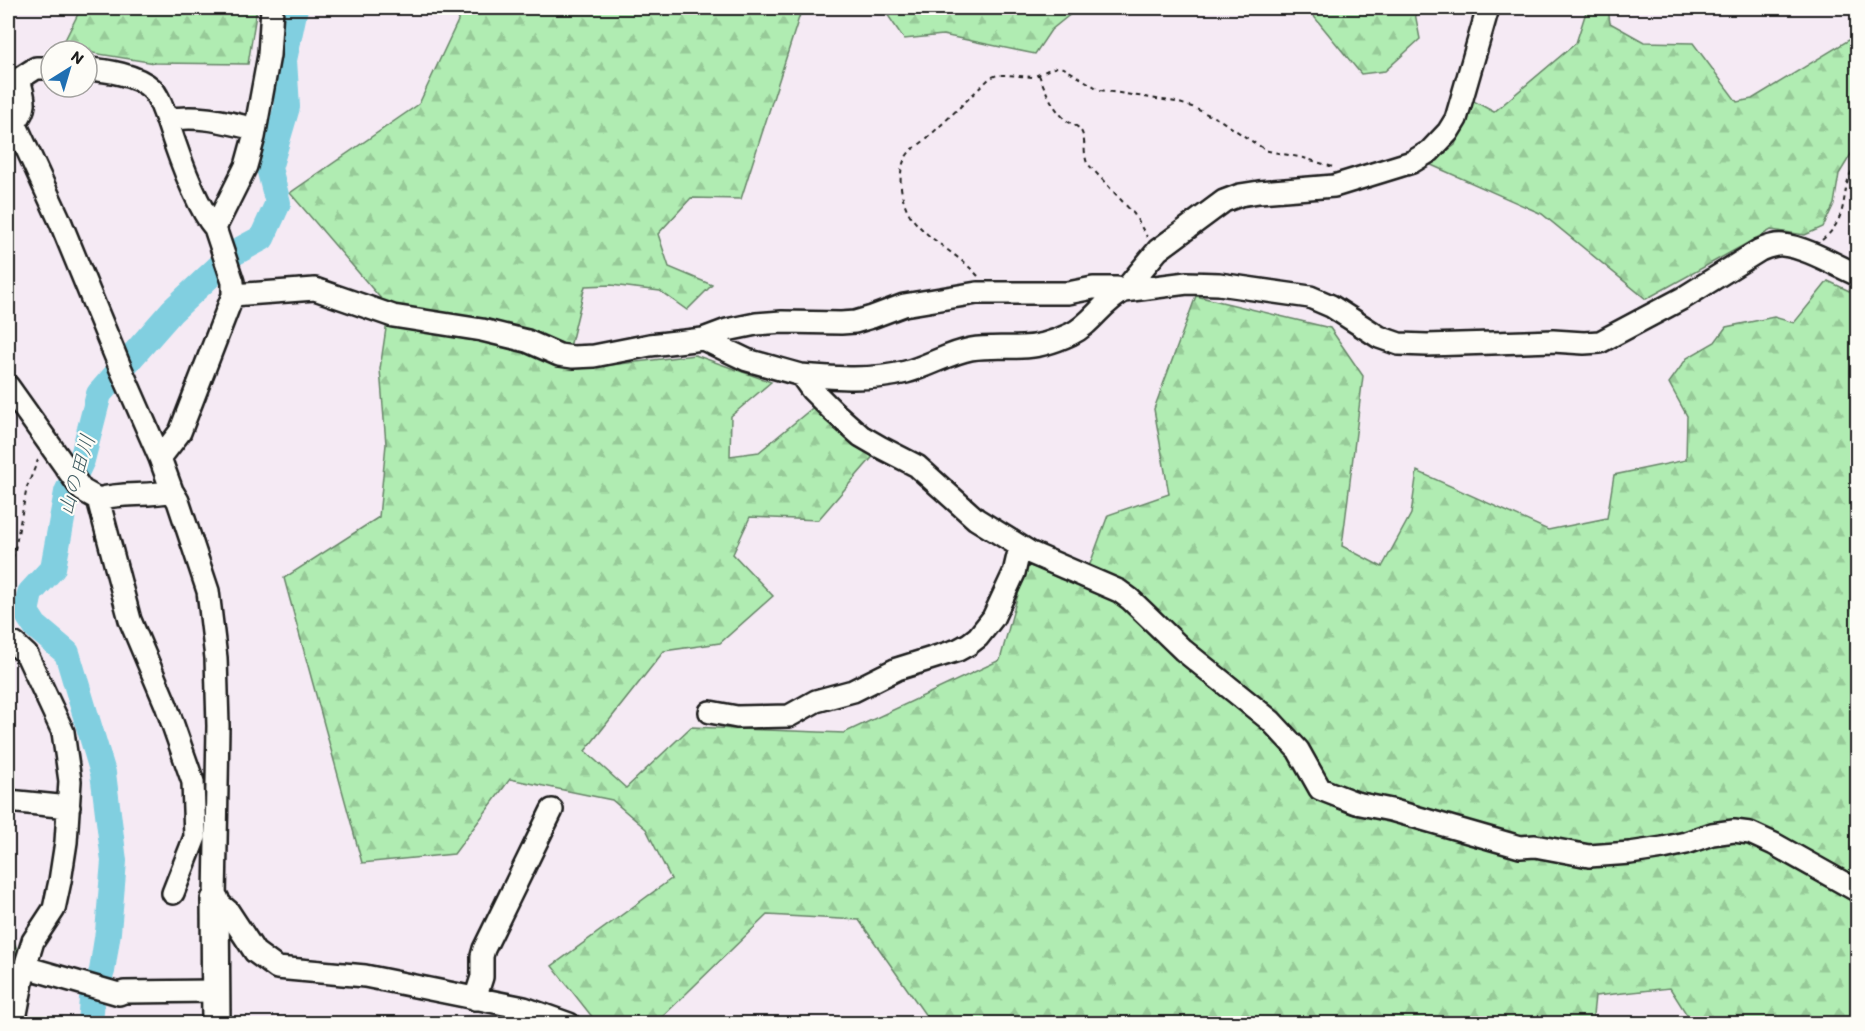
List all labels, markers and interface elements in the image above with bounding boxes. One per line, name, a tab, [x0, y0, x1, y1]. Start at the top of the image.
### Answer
north arrow	[39, 39, 99, 99]
text: N	[68, 47, 88, 68]
water label: 山の田川	[52, 431, 100, 519]

